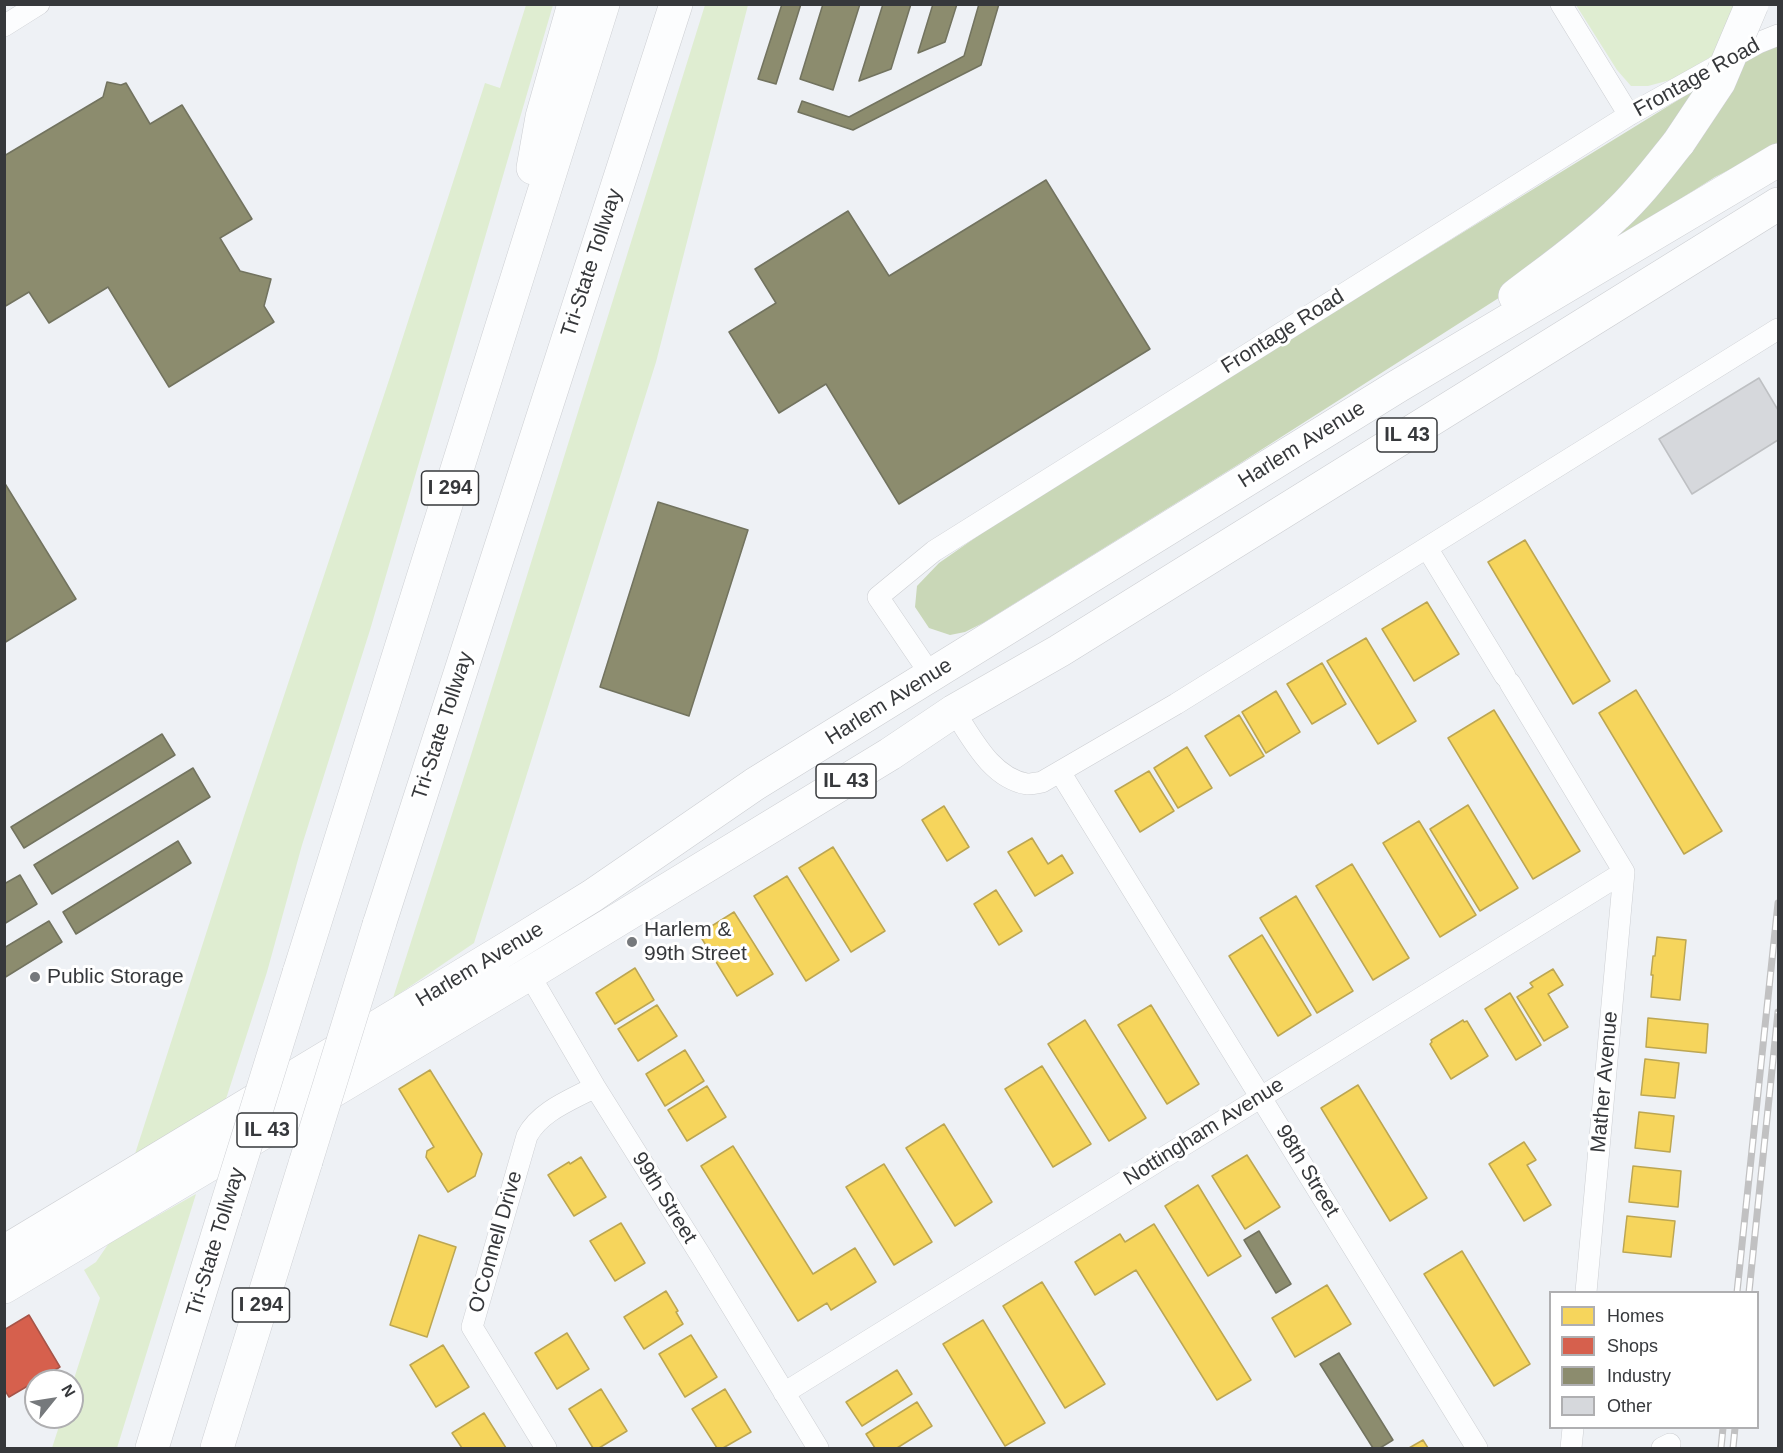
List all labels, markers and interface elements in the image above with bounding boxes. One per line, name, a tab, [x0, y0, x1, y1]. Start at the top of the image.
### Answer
street label: Frontage Road	[1630, 33, 1764, 123]
street label: Tri-State Tollway	[556, 186, 628, 340]
street label: Frontage Road	[1217, 284, 1349, 380]
street label: Harlem Avenue	[1234, 396, 1370, 494]
road number: IL 43	[1377, 418, 1437, 452]
road number: I 294	[422, 471, 478, 505]
street label: Tri-State Tollway	[407, 649, 479, 803]
street label: Harlem Avenue	[821, 653, 957, 751]
road number: IL 43	[816, 764, 876, 798]
street label: Harlem Avenue	[412, 917, 548, 1013]
place label: Harlem & 99th Street	[644, 917, 747, 967]
marker: Harlem & 99th Street	[625, 935, 639, 949]
place label: Public Storage	[47, 964, 184, 990]
marker: Public Storage	[28, 970, 42, 984]
street label: Mather Avenue	[1586, 1010, 1624, 1154]
street label: Nottingham Avenue	[1119, 1073, 1289, 1191]
road number: IL 43	[237, 1113, 297, 1147]
street label: 98th Street	[1270, 1120, 1344, 1222]
street label: 99th Street	[626, 1148, 702, 1248]
street label: Tri-State Tollway	[181, 1164, 251, 1320]
street label: O'Connell Drive	[464, 1168, 528, 1316]
road number: I 294	[232, 1288, 290, 1322]
legend	[1549, 1291, 1759, 1429]
text: Homes	[1607, 1306, 1664, 1326]
text: Shops	[1607, 1336, 1658, 1356]
text: Industry	[1607, 1366, 1671, 1386]
north arrow	[24, 1369, 84, 1429]
text: N	[58, 1381, 79, 1400]
text: Other	[1607, 1396, 1652, 1416]

